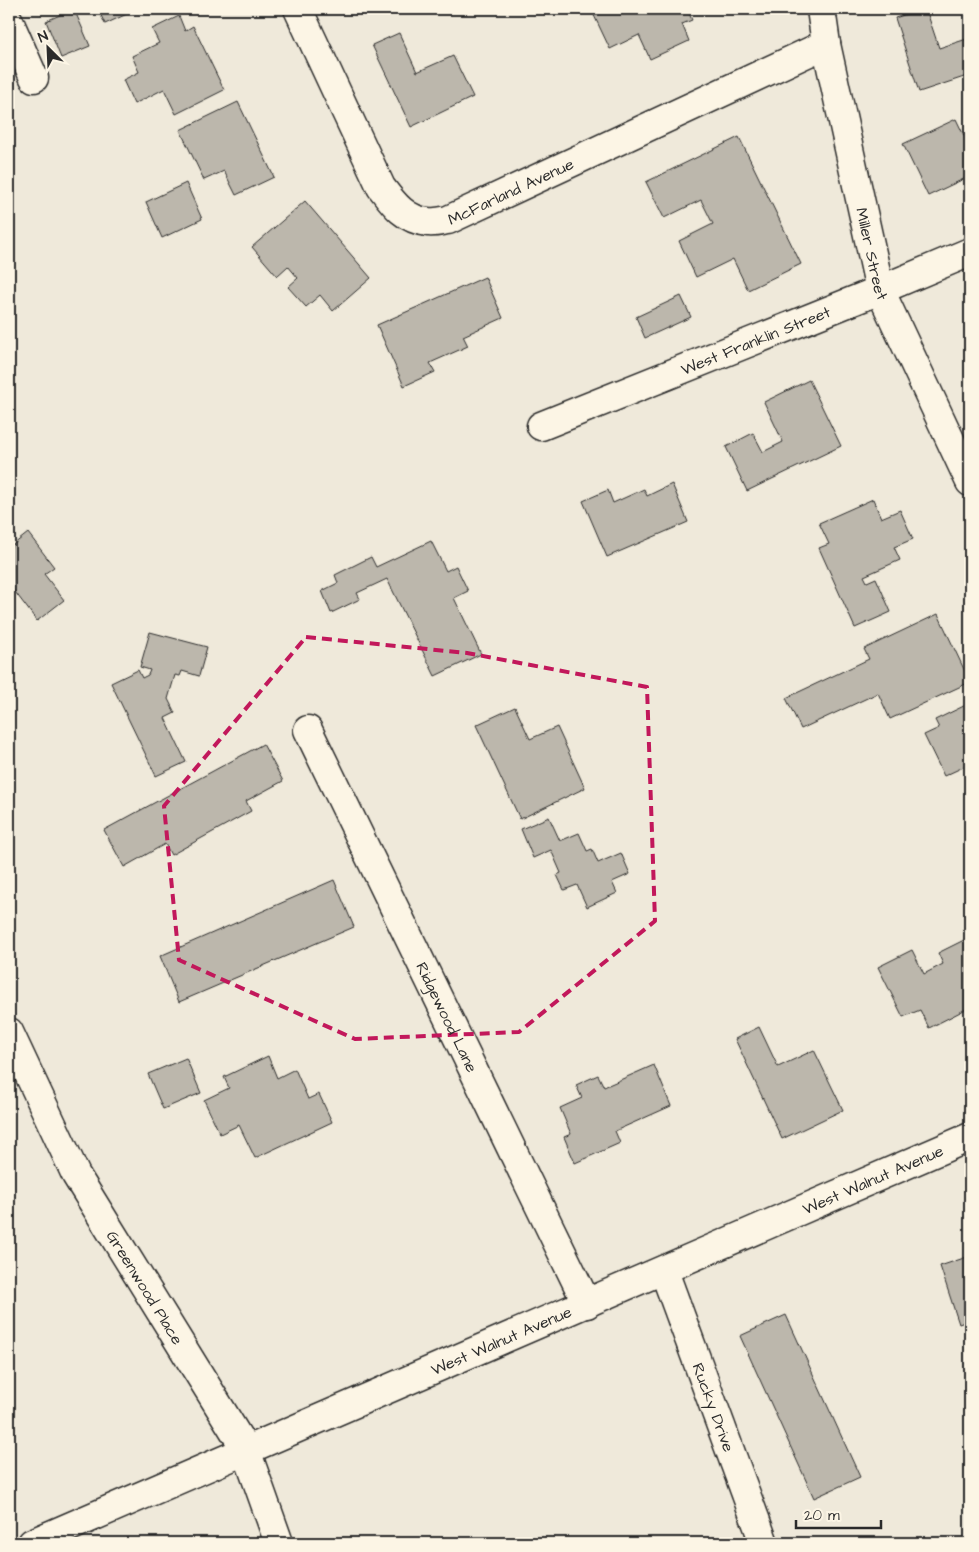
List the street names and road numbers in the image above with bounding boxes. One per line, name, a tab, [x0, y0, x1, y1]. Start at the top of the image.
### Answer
street label: McFarland Avenue	[444, 153, 578, 231]
street label: Miller Street	[850, 206, 893, 304]
street label: West Franklin Street	[678, 301, 834, 381]
street label: Ridgewood Lane	[410, 958, 483, 1077]
street label: West Walnut Avenue	[799, 1140, 947, 1220]
street label: Greenwood Place	[101, 1227, 188, 1349]
street label: West Walnut Avenue	[428, 1301, 575, 1381]
street label: Rucky Drive	[687, 1360, 740, 1455]

